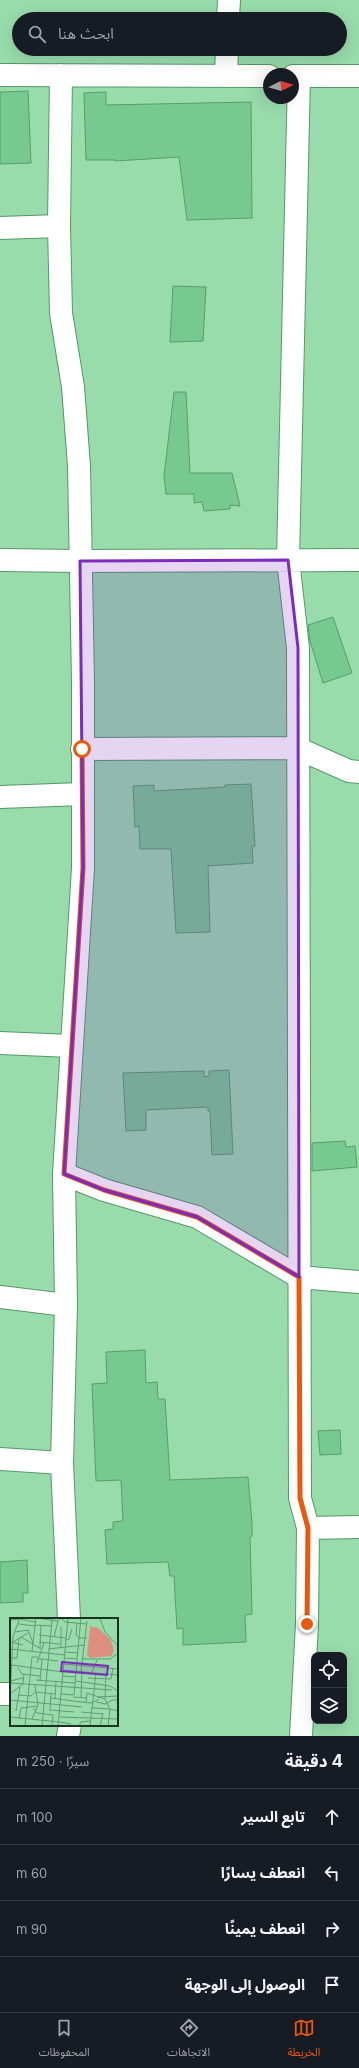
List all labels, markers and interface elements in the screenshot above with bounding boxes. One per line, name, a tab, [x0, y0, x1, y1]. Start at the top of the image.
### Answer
search box	[12, 12, 347, 56]
icon: search	[26, 23, 48, 45]
text: ابحث هنا	[58, 24, 114, 43]
north arrow	[263, 68, 299, 104]
route start	[73, 740, 91, 758]
route end	[298, 1615, 316, 1633]
inset map	[10, 1618, 118, 1726]
map controls	[311, 1652, 347, 1724]
button: locate	[311, 1652, 347, 1688]
button: layers	[311, 1688, 347, 1724]
text: 4 دقيقة	[285, 1751, 343, 1771]
text: سيرًا · 250 m	[16, 1753, 89, 1769]
icon: ahead	[321, 1806, 343, 1828]
text: تابع السير	[241, 1807, 305, 1826]
text: 100 m	[16, 1809, 53, 1825]
icon: left	[321, 1862, 343, 1884]
text: انعطف يسارًا	[221, 1863, 305, 1882]
text: 60 m	[16, 1865, 47, 1881]
icon: right	[321, 1918, 343, 1940]
text: انعطف يمينًا	[225, 1919, 305, 1938]
text: 90 m	[16, 1921, 47, 1937]
icon: arrive	[321, 1974, 343, 1996]
text: الوصول إلى الوجهة	[185, 1975, 305, 1994]
tab: المحفوظات	[39, 2017, 90, 2064]
tab: الاتجاهات	[167, 2017, 210, 2064]
tab: الخريطة	[287, 2017, 320, 2064]

